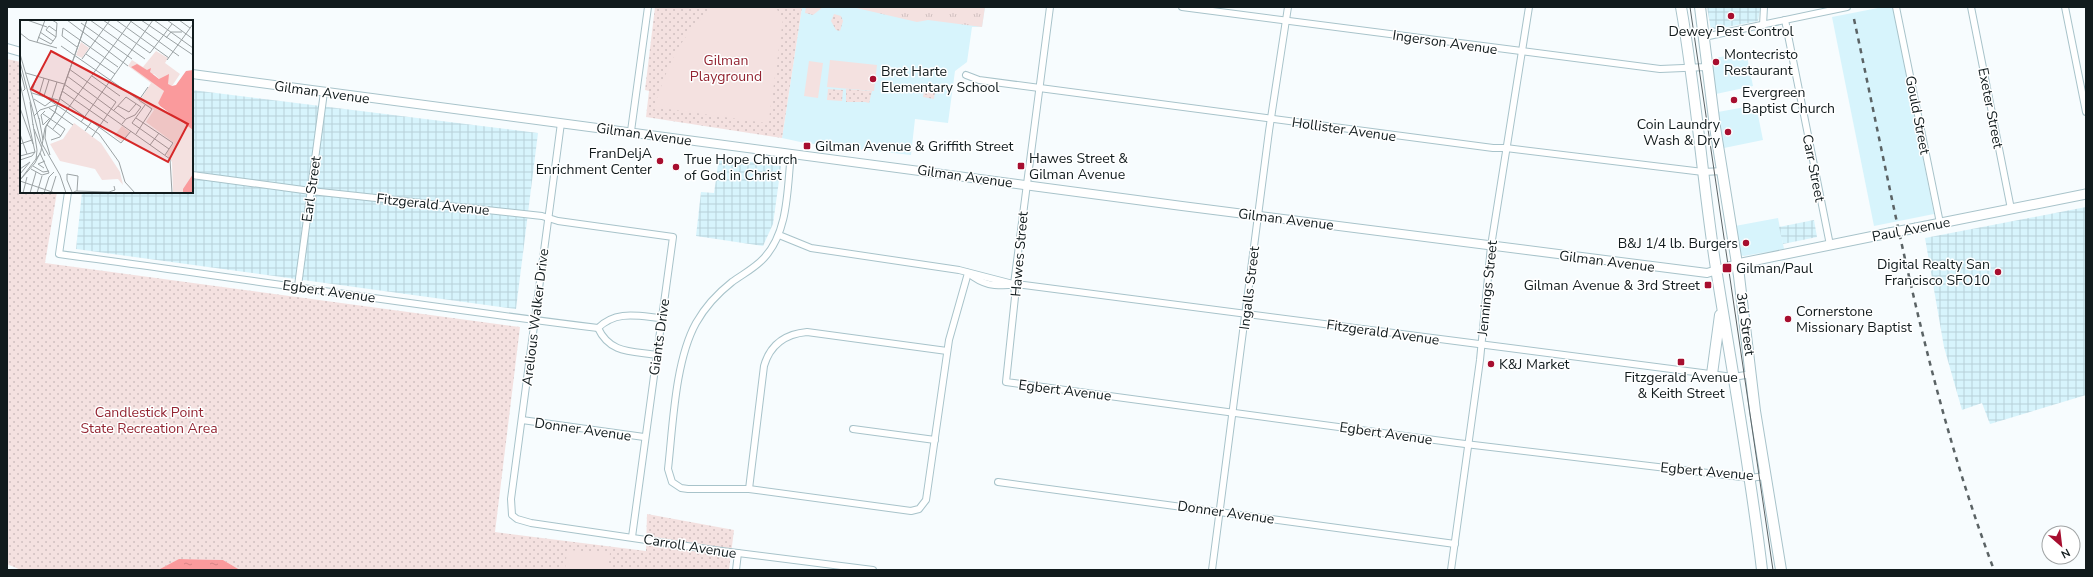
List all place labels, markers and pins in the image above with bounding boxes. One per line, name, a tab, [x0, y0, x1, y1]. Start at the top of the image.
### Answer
marker: Dewey Pest Control	[1726, 11, 1736, 21]
place label: Dewey Pest Control	[1668, 22, 1794, 41]
place label: Montecristo Restaurant	[1724, 45, 1798, 80]
marker: Montecristo Restaurant	[1711, 57, 1721, 67]
place label: Bret Harte Elementary School	[881, 62, 1000, 97]
marker: Bret Harte Elementary School	[868, 74, 878, 84]
place label: Evergreen Baptist Church	[1742, 83, 1835, 118]
marker: Evergreen Baptist Church	[1729, 95, 1739, 105]
place label: Coin Laundry Wash & Dry	[1637, 115, 1721, 150]
marker: Coin Laundry Wash & Dry	[1723, 127, 1733, 137]
place label: Gilman Avenue & Griffith Street	[815, 137, 1013, 156]
marker: Gilman Avenue & Griffith Street	[802, 141, 812, 151]
place label: FranDeljA Enrichment Center	[536, 144, 652, 179]
place label: Hawes Street & Gilman Avenue	[1029, 149, 1128, 184]
place label: True Hope Church of God in Christ	[684, 150, 798, 185]
marker: FranDeljA Enrichment Center	[655, 156, 665, 166]
marker: Hawes Street & Gilman Avenue	[1016, 161, 1026, 171]
marker: True Hope Church of God in Christ	[671, 162, 681, 172]
place label: B&J 1/4 lb. Burgers	[1618, 234, 1738, 253]
marker: B&J 1/4 lb. Burgers	[1741, 238, 1751, 248]
place label: Digital Realty San Francisco SFO10	[1877, 255, 1990, 290]
place label: Gilman/Paul	[1736, 259, 1814, 278]
marker: Gilman/Paul	[1721, 262, 1733, 274]
marker: Digital Realty San Francisco SFO10	[1993, 267, 2003, 277]
place label: Gilman Avenue & 3rd Street	[1524, 276, 1700, 295]
marker: Gilman Avenue & 3rd Street	[1703, 280, 1713, 290]
place label: Cornerstone Missionary Baptist	[1796, 302, 1912, 337]
marker: Cornerstone Missionary Baptist	[1783, 314, 1793, 324]
place label: K&J Market	[1499, 355, 1570, 374]
marker: Fitzgerald Avenue & Keith Street	[1676, 357, 1686, 367]
marker: K&J Market	[1486, 359, 1496, 369]
place label: Fitzgerald Avenue & Keith Street	[1624, 368, 1738, 403]

